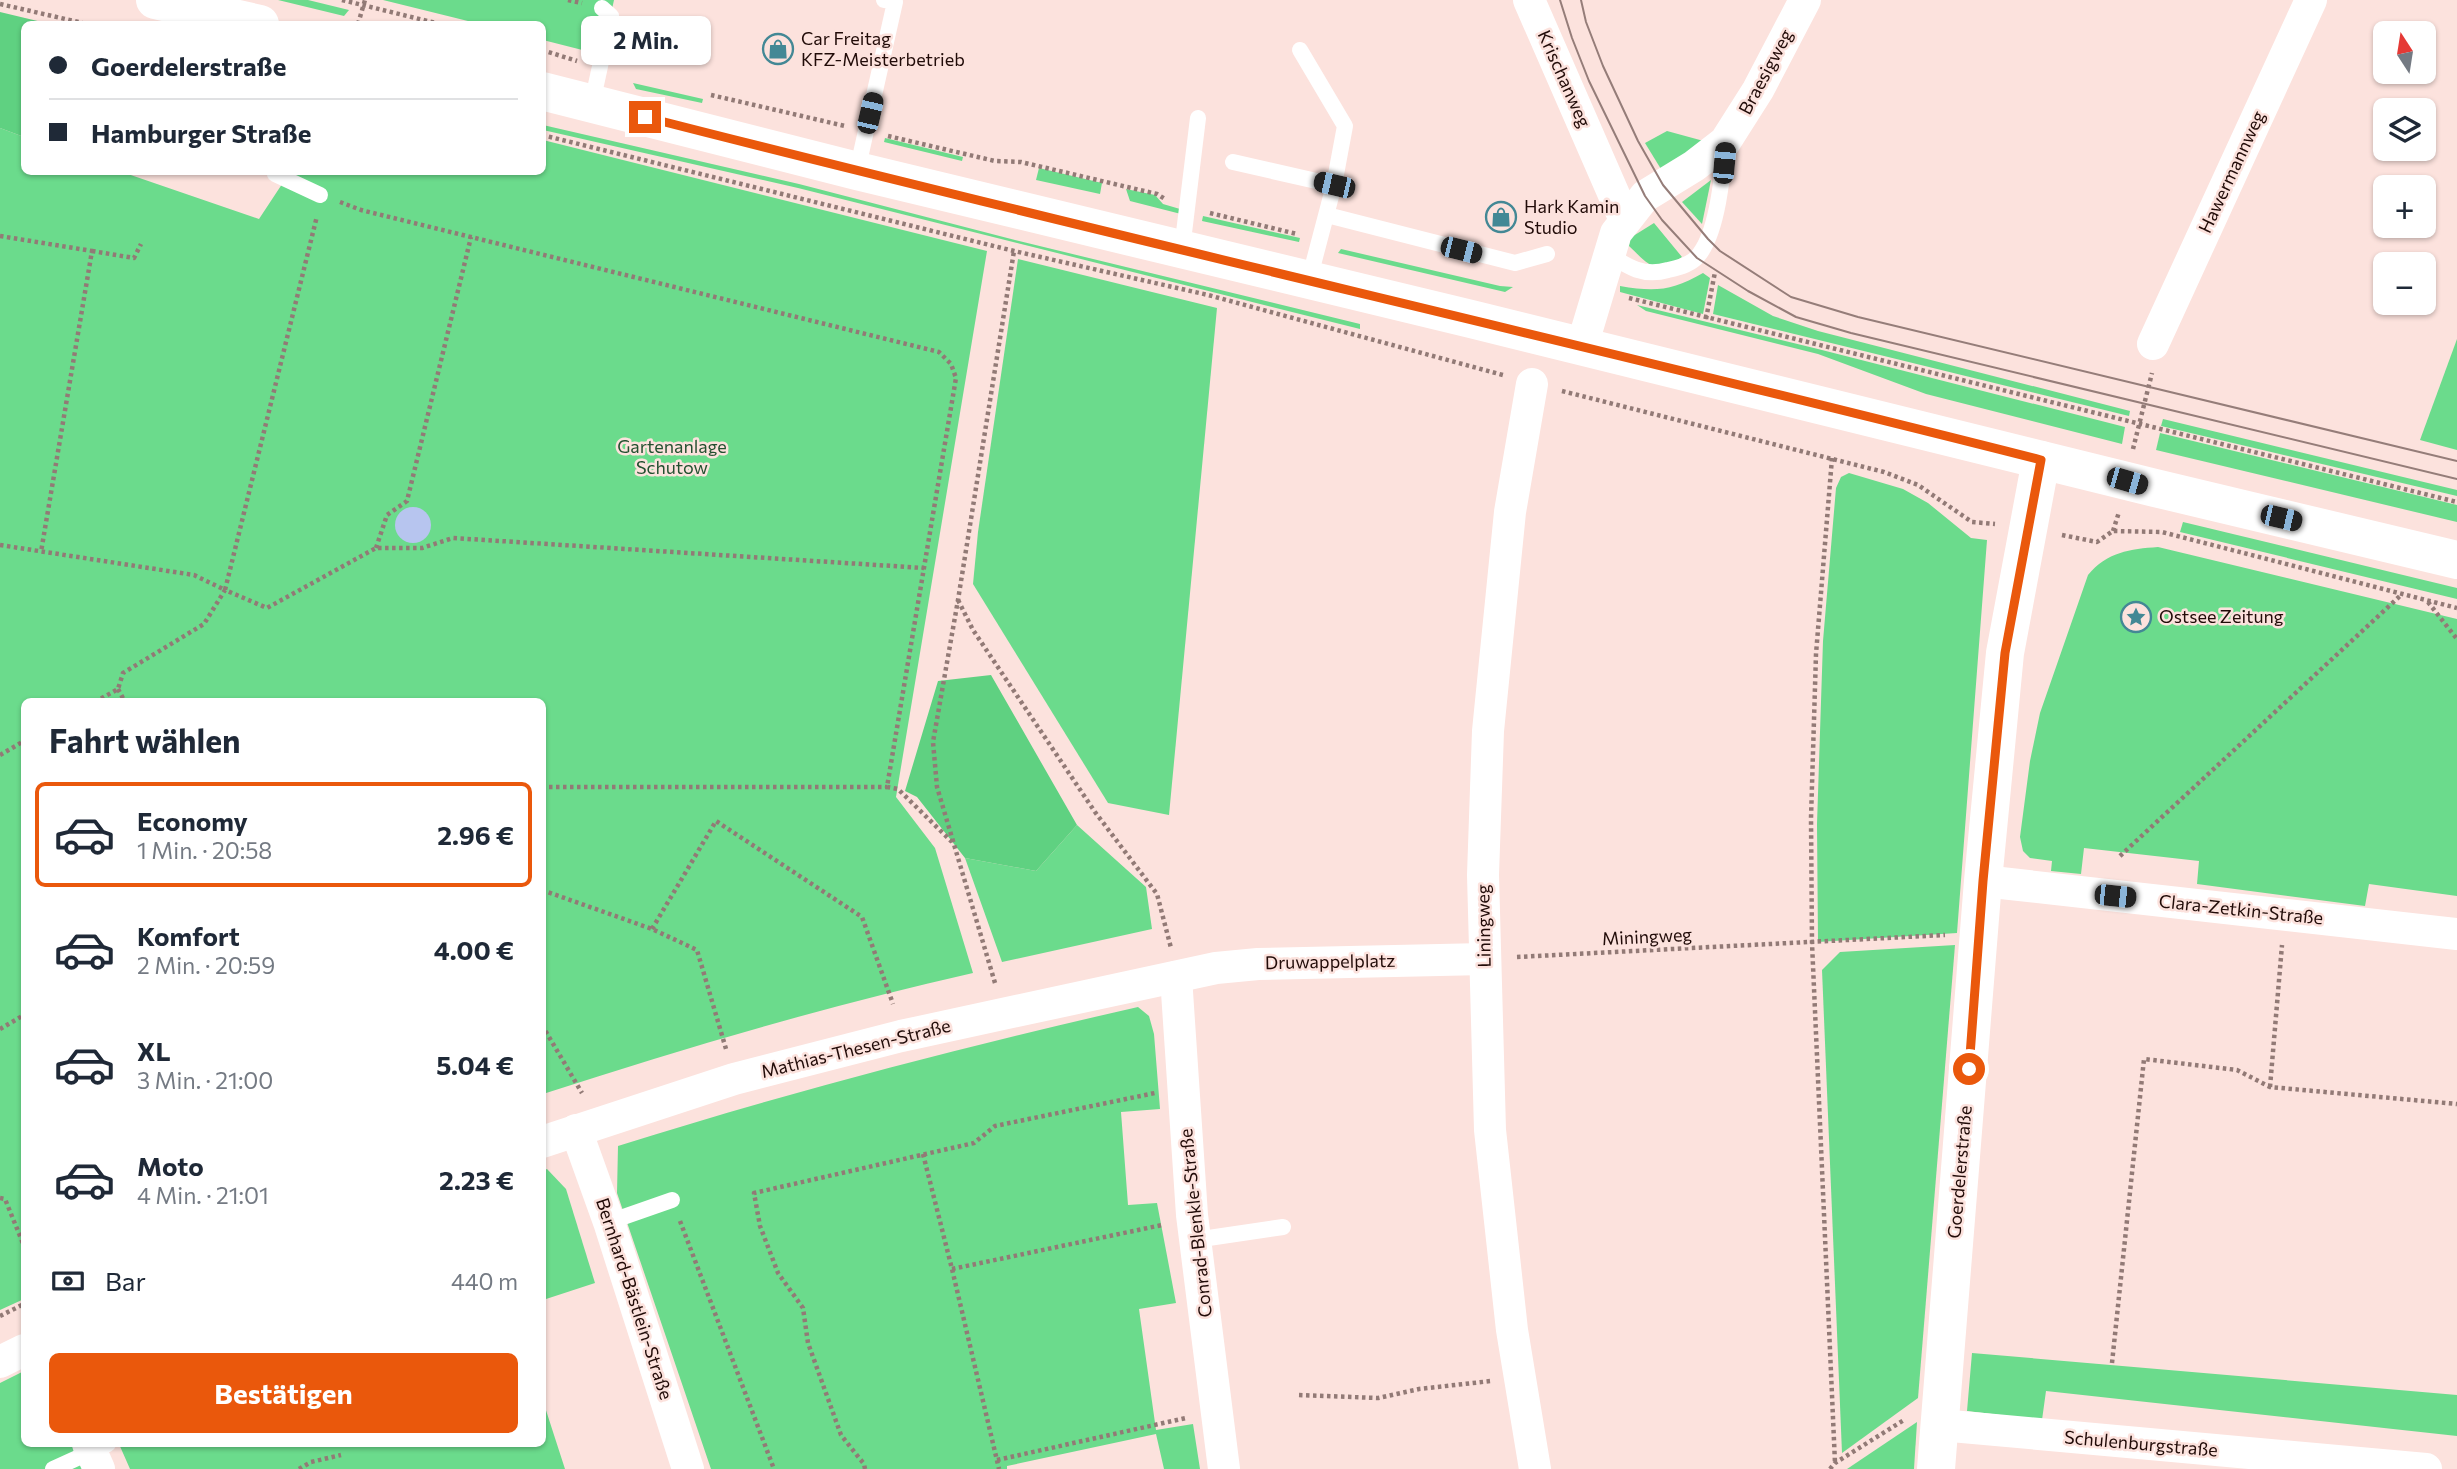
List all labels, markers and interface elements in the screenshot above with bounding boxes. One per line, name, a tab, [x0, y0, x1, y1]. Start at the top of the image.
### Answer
callout: 2 Min.	[580, 16, 710, 64]
north arrow	[2373, 21, 2436, 84]
map controls	[2373, 21, 2436, 315]
street label: Braesigweg	[1733, 25, 1797, 118]
text: 2 Min.	[613, 26, 679, 54]
place label: Car Freitag KFZ-Meisterbetrieb	[801, 27, 965, 70]
street label: Krischanweg	[1534, 27, 1596, 131]
shop icon: Car Freitag KFZ-Meisterbetrieb	[761, 32, 795, 66]
text: Goerdelerstraße	[91, 50, 286, 81]
car	[856, 90, 885, 136]
button: layers	[2373, 98, 2436, 161]
route end	[629, 101, 661, 133]
street label: Hawermannweg	[2193, 107, 2269, 236]
text: Hamburger Straße	[91, 117, 311, 148]
car	[1712, 141, 1737, 185]
car	[1312, 170, 1357, 200]
button: +	[2373, 175, 2436, 238]
place label: Hark Kamin Studio	[1524, 195, 1619, 238]
shop icon: Hark Kamin Studio	[1484, 200, 1518, 234]
car	[1439, 235, 1484, 265]
button: −	[2373, 252, 2436, 315]
park label: Gartenanlage Schutow	[617, 435, 727, 478]
car	[2104, 465, 2151, 497]
car	[2259, 503, 2304, 533]
place icon: Ostsee Zeitung	[2119, 600, 2153, 634]
place label: Ostsee Zeitung	[2159, 605, 2284, 627]
text: Fahrt wählen	[49, 720, 241, 760]
icon: car	[53, 803, 116, 866]
text: Economy	[137, 805, 248, 836]
text: 2.96 €	[437, 819, 514, 850]
text: 1 Min. · 20:58	[137, 836, 272, 864]
car	[2094, 883, 2137, 909]
street label: Liningweg	[1471, 884, 1495, 968]
street label: Clara-Zetkin-Straße	[2158, 889, 2324, 929]
icon: car	[53, 918, 116, 981]
text: Komfort	[137, 920, 240, 951]
street label: Miningweg	[1601, 923, 1693, 949]
text: 4.00 €	[434, 934, 514, 965]
street label: Druwappelplatz	[1265, 949, 1395, 973]
text: 2 Min. · 20:59	[137, 951, 275, 979]
street label: Mathias-Thesen-Straße	[759, 1014, 953, 1082]
icon: car	[53, 1033, 116, 1096]
text: XL	[137, 1035, 171, 1066]
text: 5.04 €	[436, 1049, 514, 1080]
route start	[1953, 1053, 1985, 1085]
text: 3 Min. · 21:00	[137, 1066, 273, 1094]
street label: Goerdelerstraße	[1942, 1104, 1976, 1239]
street label: Conrad-Blenkle-Straße	[1174, 1128, 1216, 1319]
icon: car	[53, 1148, 116, 1211]
text: Moto	[137, 1150, 204, 1181]
text: 2.23 €	[439, 1164, 514, 1195]
text: 4 Min. · 21:01	[137, 1181, 269, 1209]
street label: Bernhard-Bästlein-Straße	[592, 1195, 678, 1402]
icon: cash	[49, 1262, 87, 1300]
text: Bar	[105, 1265, 146, 1296]
text: 440 m	[451, 1267, 518, 1295]
button: Bestätigen	[49, 1353, 518, 1433]
street label: Schulenburgstraße	[2063, 1425, 2219, 1461]

